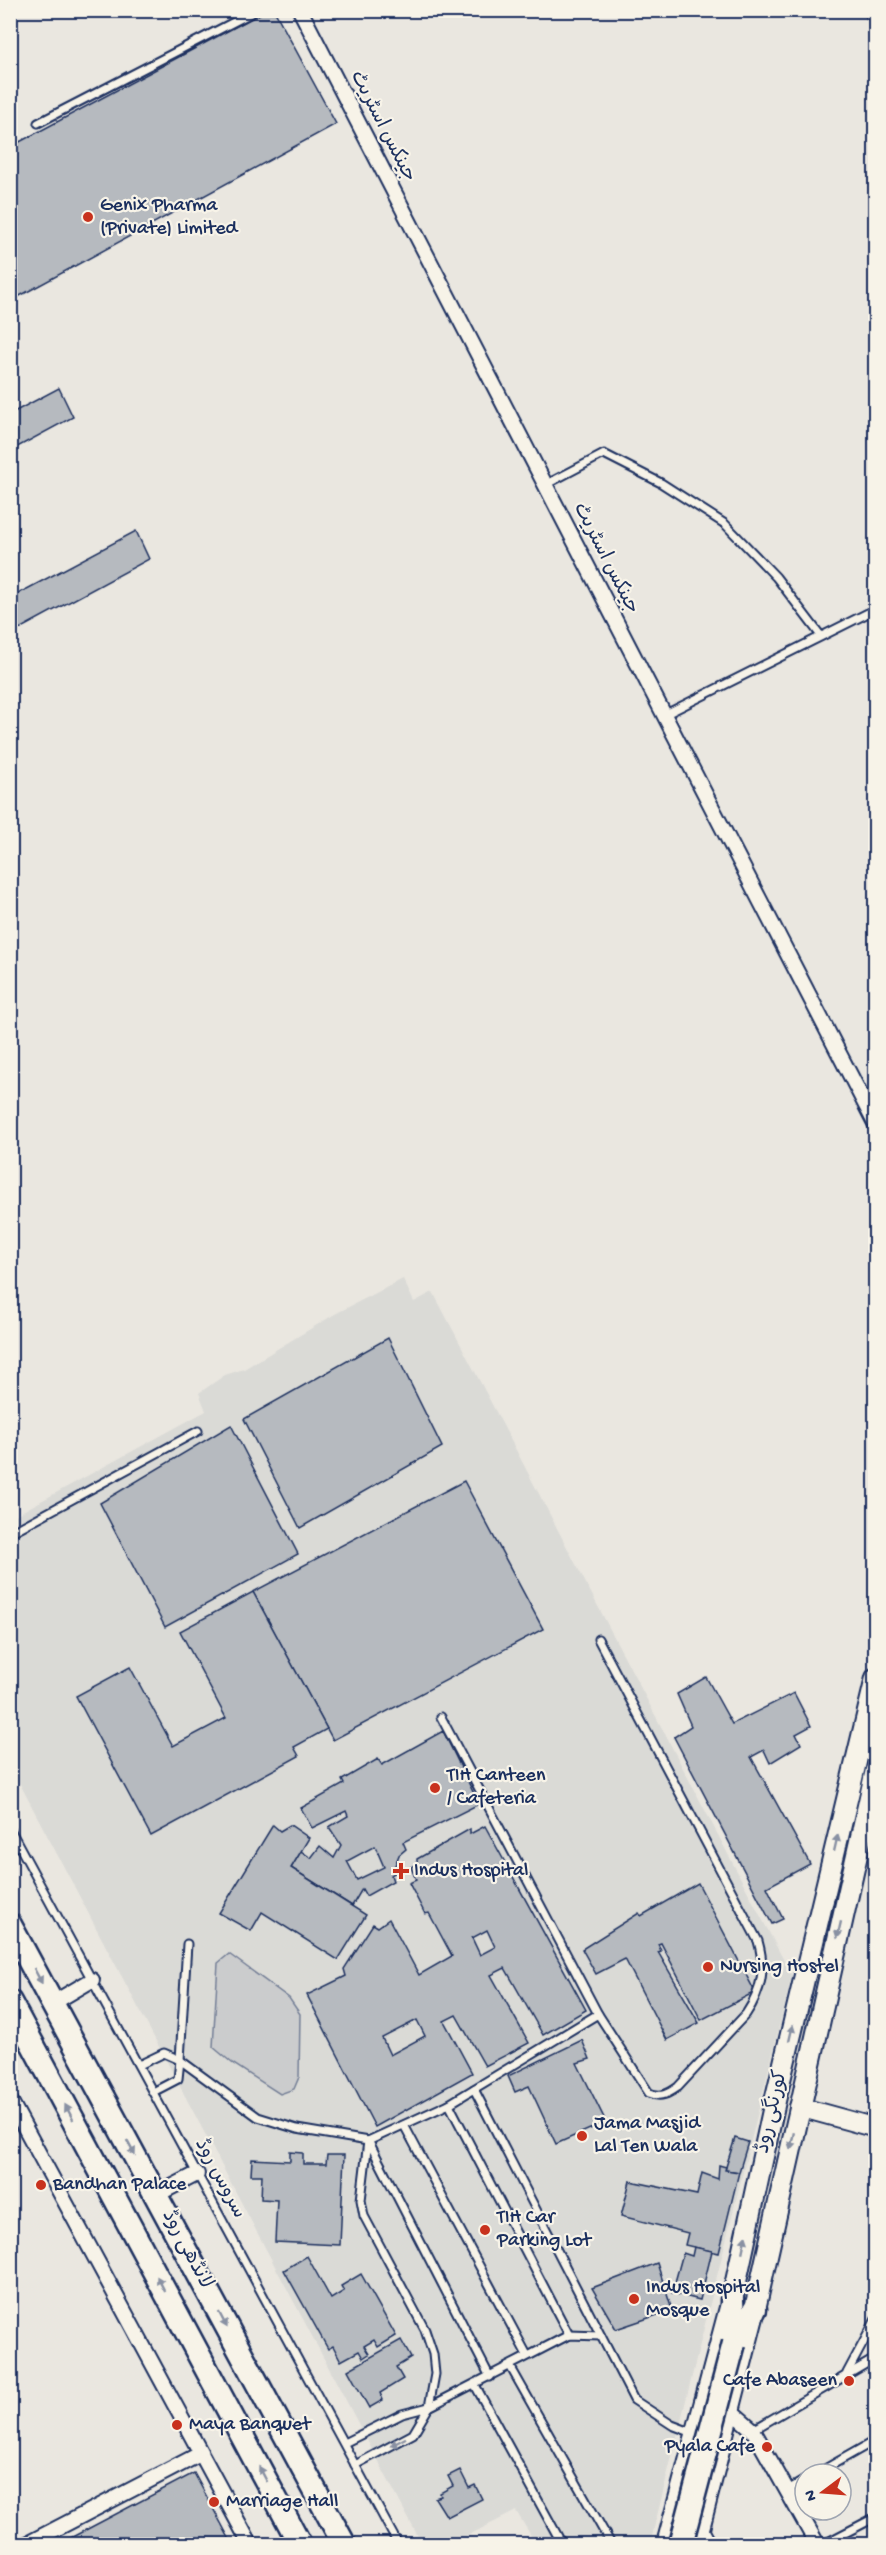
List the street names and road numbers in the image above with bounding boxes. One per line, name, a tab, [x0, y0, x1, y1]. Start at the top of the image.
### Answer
street label: جینکس اسٹریٹ	[344, 67, 421, 186]
street label: جینکس اسٹریٹ	[567, 499, 644, 618]
street label: کورنگی روڈ	[749, 2068, 794, 2156]
street label: سروس روڈ	[188, 2134, 251, 2223]
street label: لانڈھی روڈ	[156, 2206, 218, 2293]

